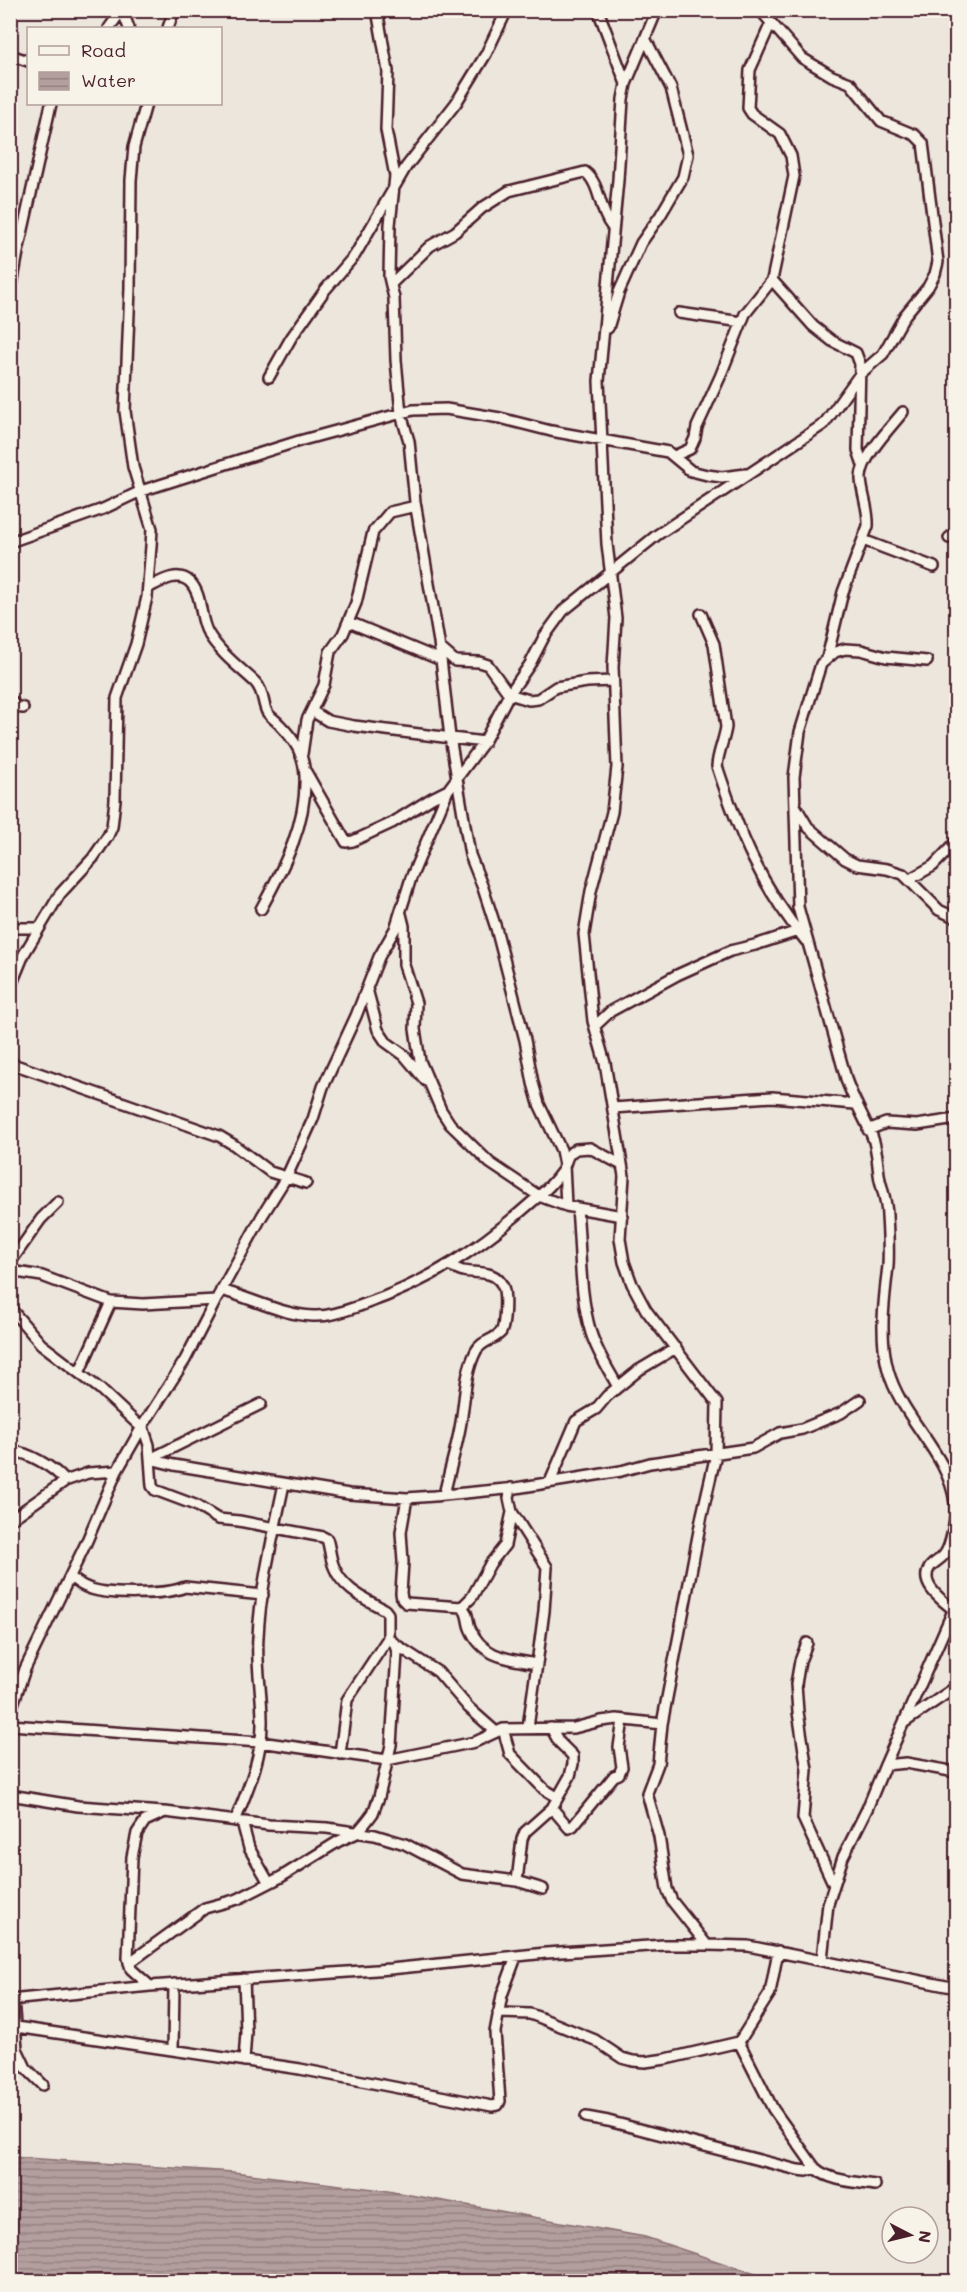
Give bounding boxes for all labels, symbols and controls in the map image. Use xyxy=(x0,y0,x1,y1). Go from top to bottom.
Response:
legend xyxy=(27,27,222,105)
text: Road xyxy=(81,38,126,62)
text: Water xyxy=(81,68,136,92)
north arrow xyxy=(880,2205,940,2265)
text: N xyxy=(914,2230,937,2244)

